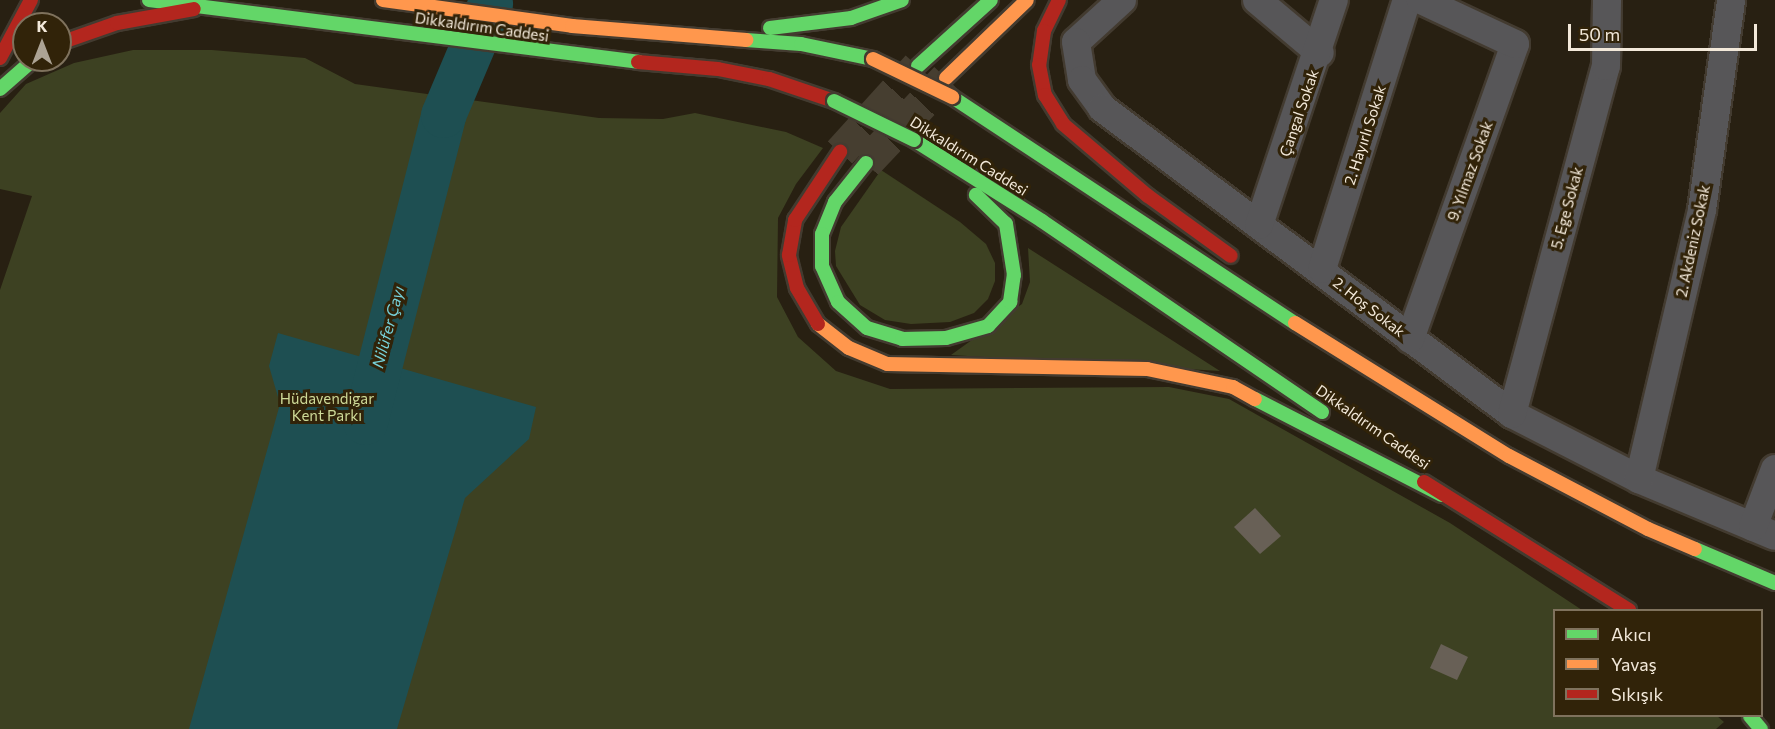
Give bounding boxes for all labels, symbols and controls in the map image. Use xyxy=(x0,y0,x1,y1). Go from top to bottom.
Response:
street label: Dikkaldırım Caddesi xyxy=(414,9,550,45)
north arrow xyxy=(12,12,72,72)
scale bar xyxy=(1571,12,1760,50)
text: K xyxy=(36,16,48,35)
text: 50 m xyxy=(1579,23,1620,45)
street label: Çangal Sokak xyxy=(1276,67,1322,159)
street label: 2. Hayırlı Sokak xyxy=(1340,83,1390,187)
street label: Dikkaldırım Caddesi xyxy=(907,113,1031,199)
street label: 9. Yılmaz Sokak xyxy=(1444,119,1496,223)
street label: 5. Ege Sokak xyxy=(1547,165,1587,251)
street label: 2. Akdeniz Sokak xyxy=(1672,183,1714,299)
street label: 2. Hoş Sokak xyxy=(1329,273,1409,341)
water label: Nilüfer Çayı xyxy=(368,284,408,370)
street label: Dikkaldırım Caddesi xyxy=(1312,381,1434,473)
park label: Hüdavendigar Kent Parkı xyxy=(280,389,374,424)
legend xyxy=(1553,609,1763,717)
text: Akıcı xyxy=(1611,623,1651,645)
text: Yavaş xyxy=(1611,653,1657,675)
text: Sıkışık xyxy=(1611,683,1663,705)

